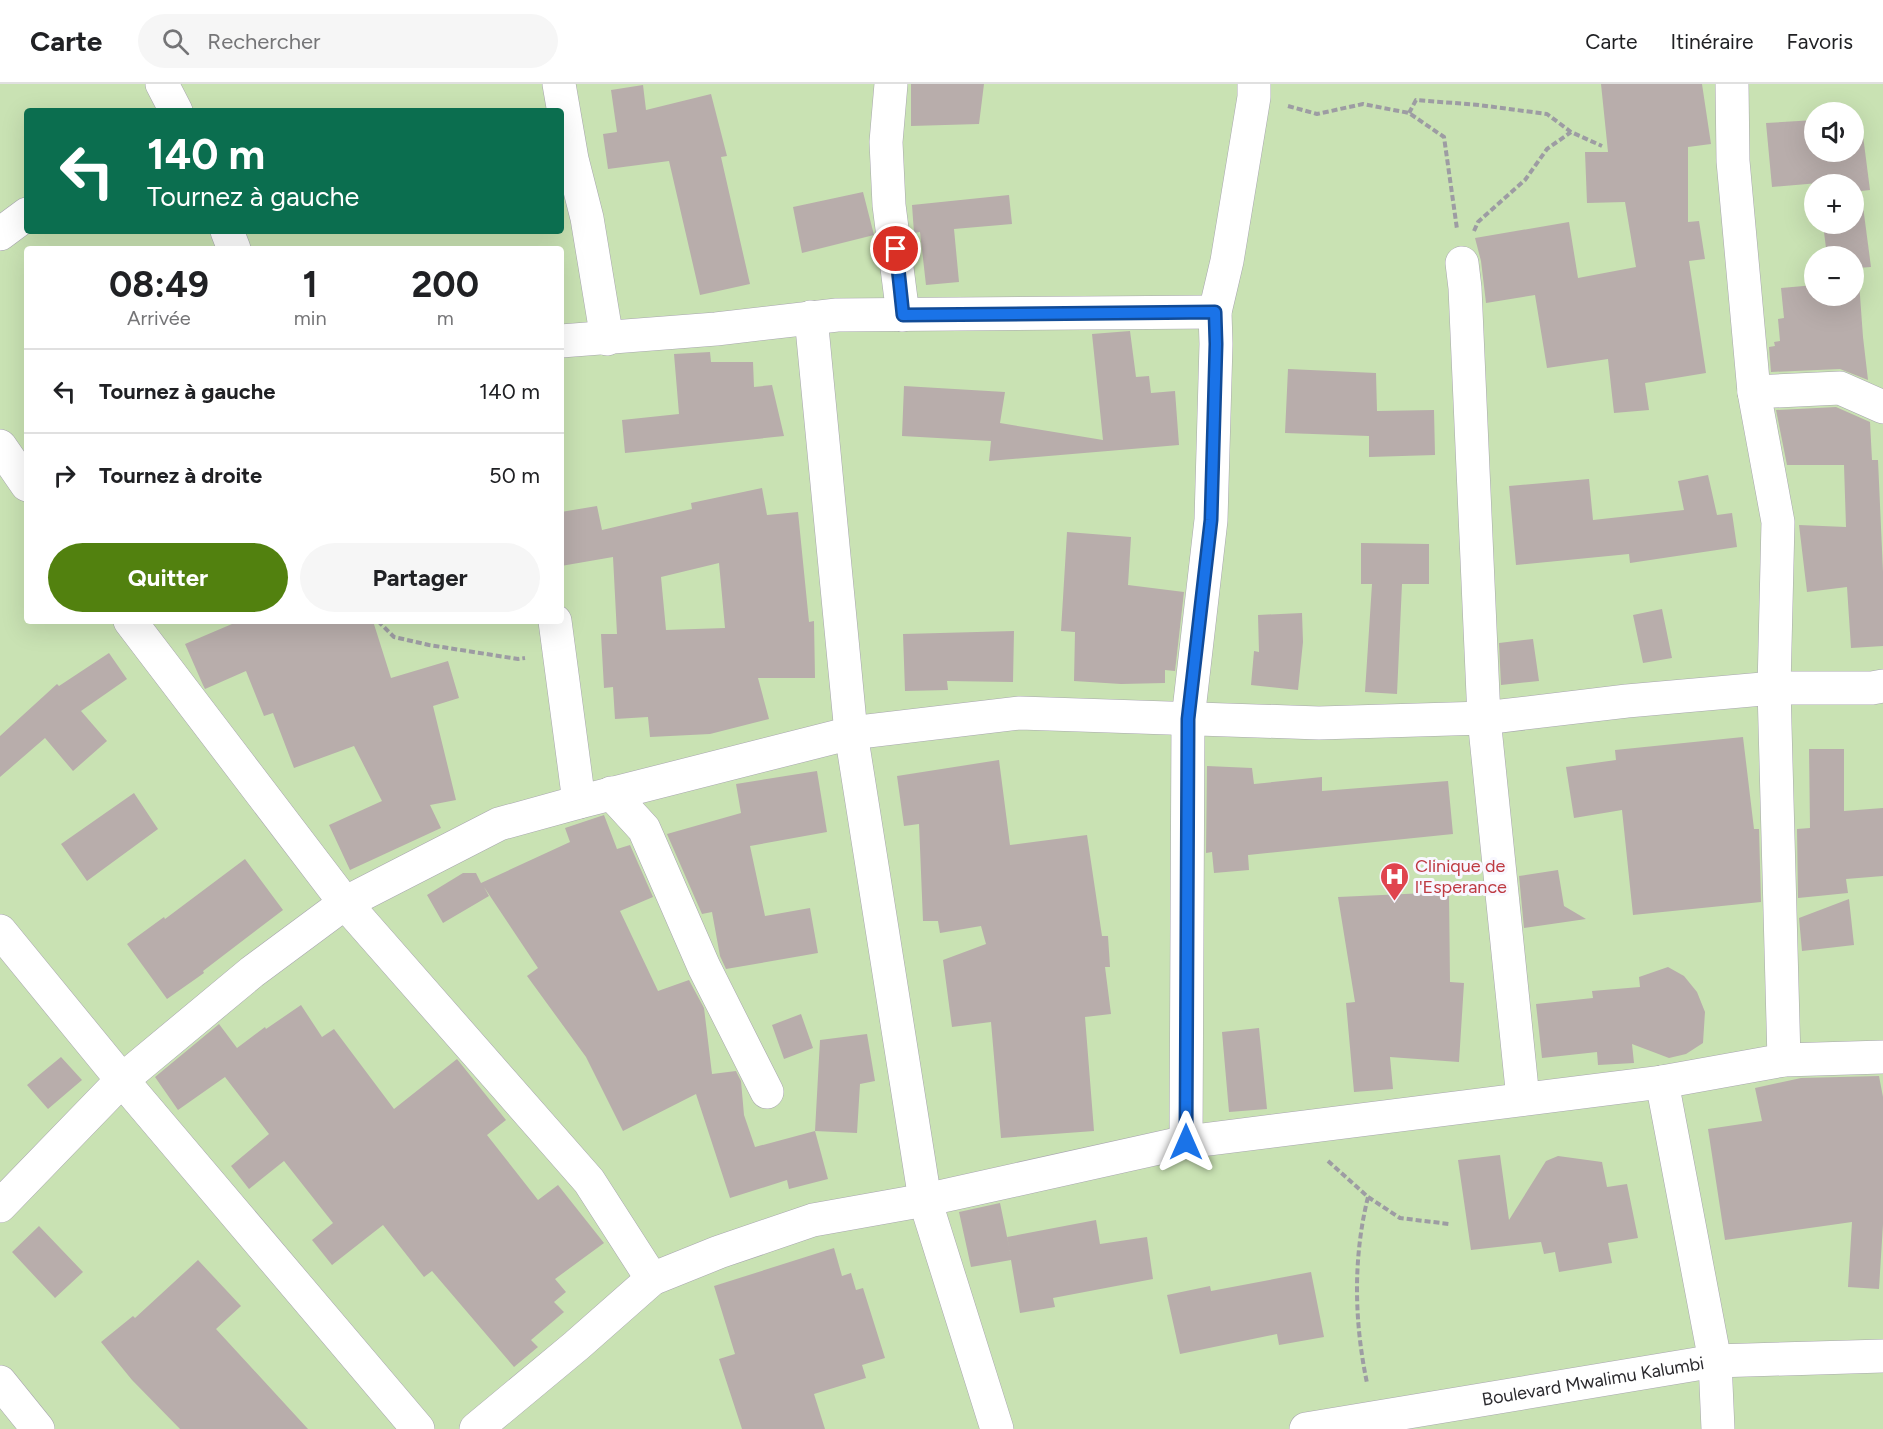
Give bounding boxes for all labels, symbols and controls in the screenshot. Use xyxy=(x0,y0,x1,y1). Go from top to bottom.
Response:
search box xyxy=(138,14,558,68)
text: Carte xyxy=(30,24,102,58)
icon: search xyxy=(159,25,192,58)
text: Rechercher xyxy=(207,28,320,55)
text: Carte xyxy=(1585,29,1638,54)
text: Itinéraire xyxy=(1671,29,1754,54)
text: Favoris xyxy=(1787,29,1853,54)
map controls xyxy=(1804,102,1864,306)
button: sound xyxy=(1804,102,1864,162)
text: 140 m xyxy=(147,129,265,180)
icon: left xyxy=(48,132,126,210)
button: + xyxy=(1804,174,1864,234)
text: Tournez à gauche xyxy=(147,180,359,213)
pin xyxy=(870,223,921,274)
icon: arrive xyxy=(879,232,912,265)
button: − xyxy=(1804,246,1864,306)
text: 08:49 xyxy=(109,263,209,306)
text: 1 xyxy=(303,263,318,306)
text: 200 xyxy=(412,263,479,306)
text: Arrivée xyxy=(127,306,191,330)
text: min xyxy=(294,306,327,330)
text: m xyxy=(437,306,454,330)
icon: left xyxy=(48,375,81,408)
text: Tournez à gauche xyxy=(99,378,275,405)
text: 140 m xyxy=(479,378,540,405)
icon: right xyxy=(48,459,81,492)
text: Tournez à droite xyxy=(99,462,262,489)
text: 50 m xyxy=(489,462,540,489)
button: Quitter xyxy=(48,543,288,612)
button: Partager xyxy=(300,543,540,612)
place label: Clinique de l'Esperance xyxy=(1415,855,1507,898)
hospital icon: Clinique de l'Esperance xyxy=(1378,860,1410,902)
position arrow xyxy=(1154,1110,1218,1174)
street label: Boulevard Mwalimu Kalumbi xyxy=(1480,1352,1706,1411)

